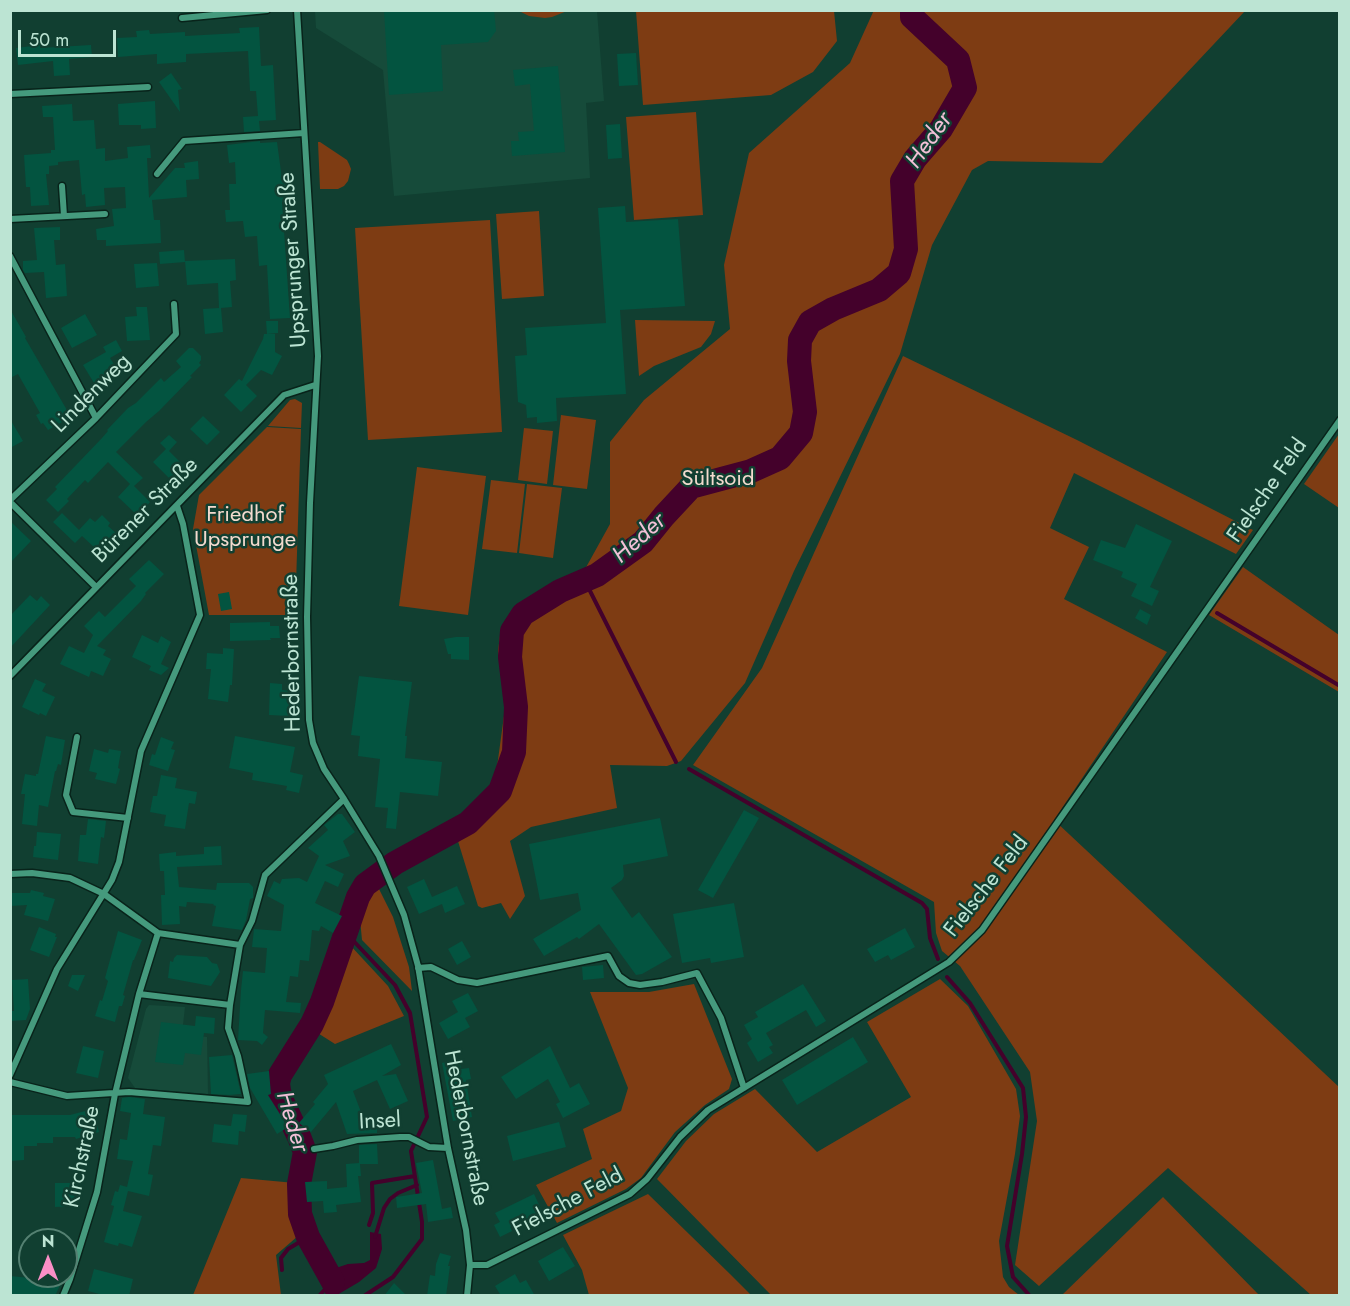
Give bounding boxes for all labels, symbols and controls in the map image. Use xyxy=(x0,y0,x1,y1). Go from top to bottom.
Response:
scale bar xyxy=(21,18,118,56)
text: 50 m xyxy=(29,27,69,53)
water label: Heder xyxy=(900,107,960,175)
street label: Upsprunger Straße xyxy=(275,171,313,349)
street label: Lindenweg xyxy=(47,349,137,439)
street label: Fielsche Feld xyxy=(1222,434,1314,548)
street label: Bürener Straße xyxy=(88,453,204,569)
park label: Sültsoid xyxy=(681,467,755,493)
park label: Friedhof Upsprunge xyxy=(194,503,296,554)
water label: Heder xyxy=(607,508,673,570)
street label: Hederbornstraße xyxy=(278,574,308,732)
street label: Fielsche Feld xyxy=(939,831,1035,943)
street label: Hederbornstraße xyxy=(437,1048,493,1208)
water label: Heder xyxy=(268,1088,314,1156)
street label: Kirchstraße xyxy=(59,1104,107,1210)
street label: Insel xyxy=(358,1108,402,1136)
street label: Fielsche Feld xyxy=(508,1163,628,1243)
north arrow xyxy=(18,1228,78,1288)
text: N xyxy=(42,1230,54,1253)

